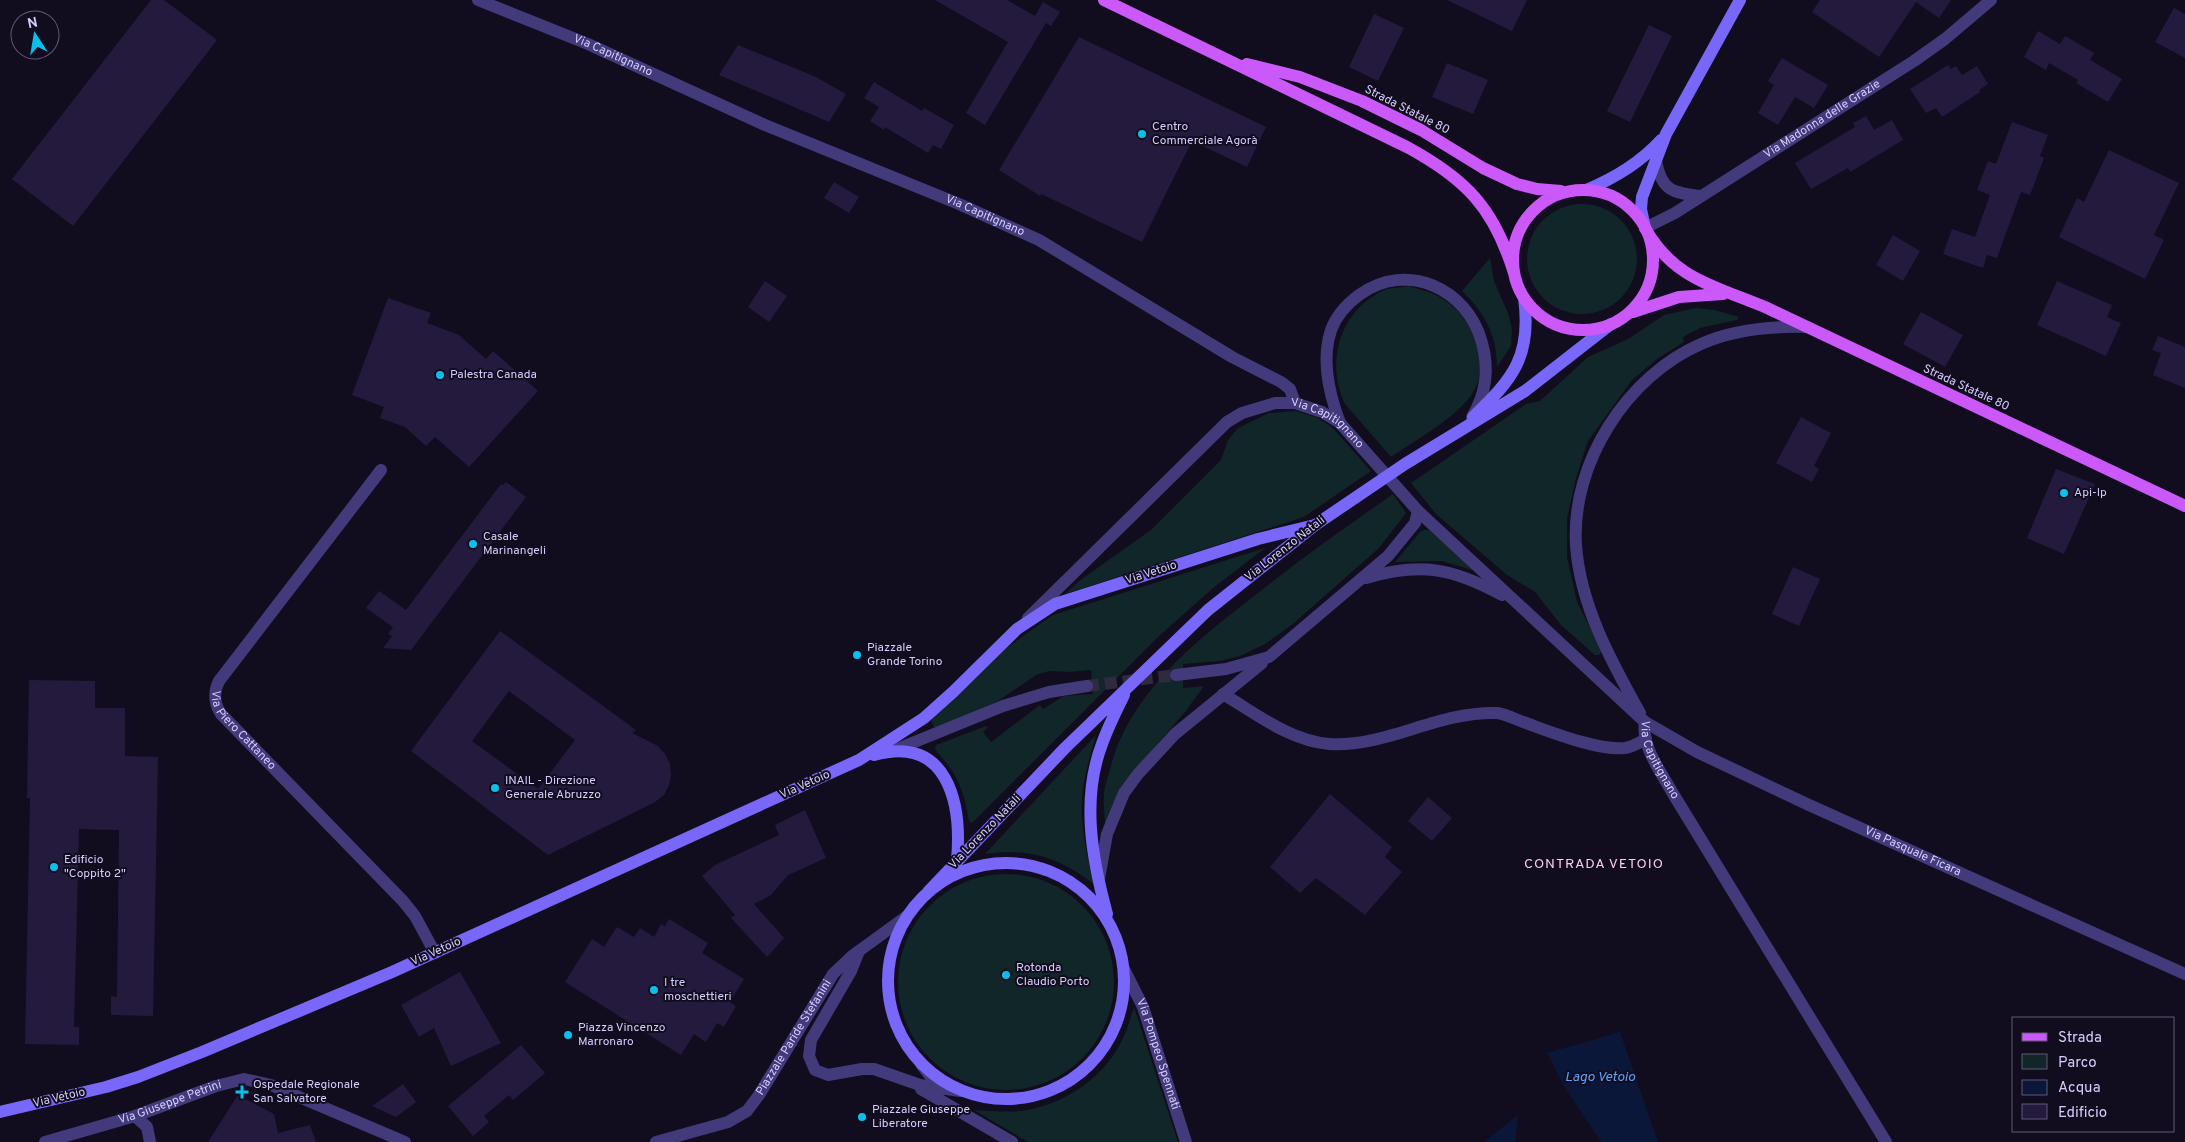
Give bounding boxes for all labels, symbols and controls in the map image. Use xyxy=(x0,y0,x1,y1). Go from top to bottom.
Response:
north arrow xyxy=(10,10,60,60)
text: N xyxy=(26,14,39,33)
street label: Via Capitignano xyxy=(571,31,655,81)
street label: Via Madonna delle Grazie xyxy=(1761,76,1884,162)
street label: Strada Statale 80 xyxy=(1362,82,1452,138)
place label: Centro Commerciale Agorà xyxy=(1152,119,1257,149)
marker: Centro Commerciale Agorà xyxy=(1136,128,1148,140)
street label: Via Capitignano xyxy=(943,191,1027,241)
street label: Strada Statale 80 xyxy=(1920,361,2012,415)
place label: Palestra Canada xyxy=(450,367,537,383)
marker: Palestra Canada xyxy=(434,369,446,381)
street label: Via Capitignano xyxy=(1291,395,1367,452)
place label: Api-Ip xyxy=(2074,485,2107,501)
marker: Api-Ip xyxy=(2058,487,2070,499)
street label: Via Lorenzo Natali xyxy=(1242,513,1328,585)
place label: Casale Marinangeli xyxy=(483,529,546,559)
marker: Casale Marinangeli xyxy=(467,538,479,550)
street label: Via Vetoio xyxy=(1123,557,1179,589)
place label: Piazzale Grande Torino xyxy=(867,640,943,670)
marker: Piazzale Grande Torino xyxy=(851,649,863,661)
street label: Via Piero Cattaneo xyxy=(207,690,280,774)
street label: Via Capitignano xyxy=(1636,720,1683,803)
street label: Via Vetoio xyxy=(777,767,833,803)
place label: INAIL - Direzione Generale Abruzzo xyxy=(505,773,601,803)
marker: INAIL - Direzione Generale Abruzzo xyxy=(489,782,501,794)
street label: Via Lorenzo Natali xyxy=(945,791,1025,873)
street label: Via Pasquale Ficara xyxy=(1862,823,1964,880)
place label: Edificio "Coppito 2" xyxy=(64,852,126,882)
district label: CONTRADA VETOIO xyxy=(1524,856,1664,873)
marker: Edificio "Coppito 2" xyxy=(48,861,60,873)
street label: Via Vetoio xyxy=(408,934,464,970)
place label: Rotonda Claudio Porto xyxy=(1016,960,1090,990)
marker: Rotonda Claudio Porto xyxy=(1000,969,1012,981)
place label: I tre moschettieri xyxy=(664,975,732,1005)
street label: Piazzale Paride Stefanini xyxy=(753,977,836,1099)
marker: I tre moschettieri xyxy=(648,984,660,996)
street label: Via Pompeo Spennati xyxy=(1132,996,1183,1112)
legend xyxy=(2012,1017,2175,1132)
place label: Piazza Vincenzo Marronaro xyxy=(578,1020,666,1050)
marker: Piazza Vincenzo Marronaro xyxy=(562,1029,574,1041)
text: Strada xyxy=(2058,1029,2102,1048)
text: Parco xyxy=(2058,1054,2097,1073)
water label: Lago Vetoio xyxy=(1565,1069,1636,1086)
street label: Via Giuseppe Petrini xyxy=(116,1077,223,1128)
place label: Ospedale Regionale San Salvatore xyxy=(253,1077,360,1107)
text: Acqua xyxy=(2058,1079,2101,1098)
street label: Via Vetoio xyxy=(31,1084,87,1112)
marker: Ospedale Regionale San Salvatore xyxy=(235,1085,249,1099)
place label: Piazzale Giuseppe Liberatore xyxy=(872,1102,970,1132)
text: Edificio xyxy=(2058,1104,2107,1123)
marker: Piazzale Giuseppe Liberatore xyxy=(856,1111,868,1123)

